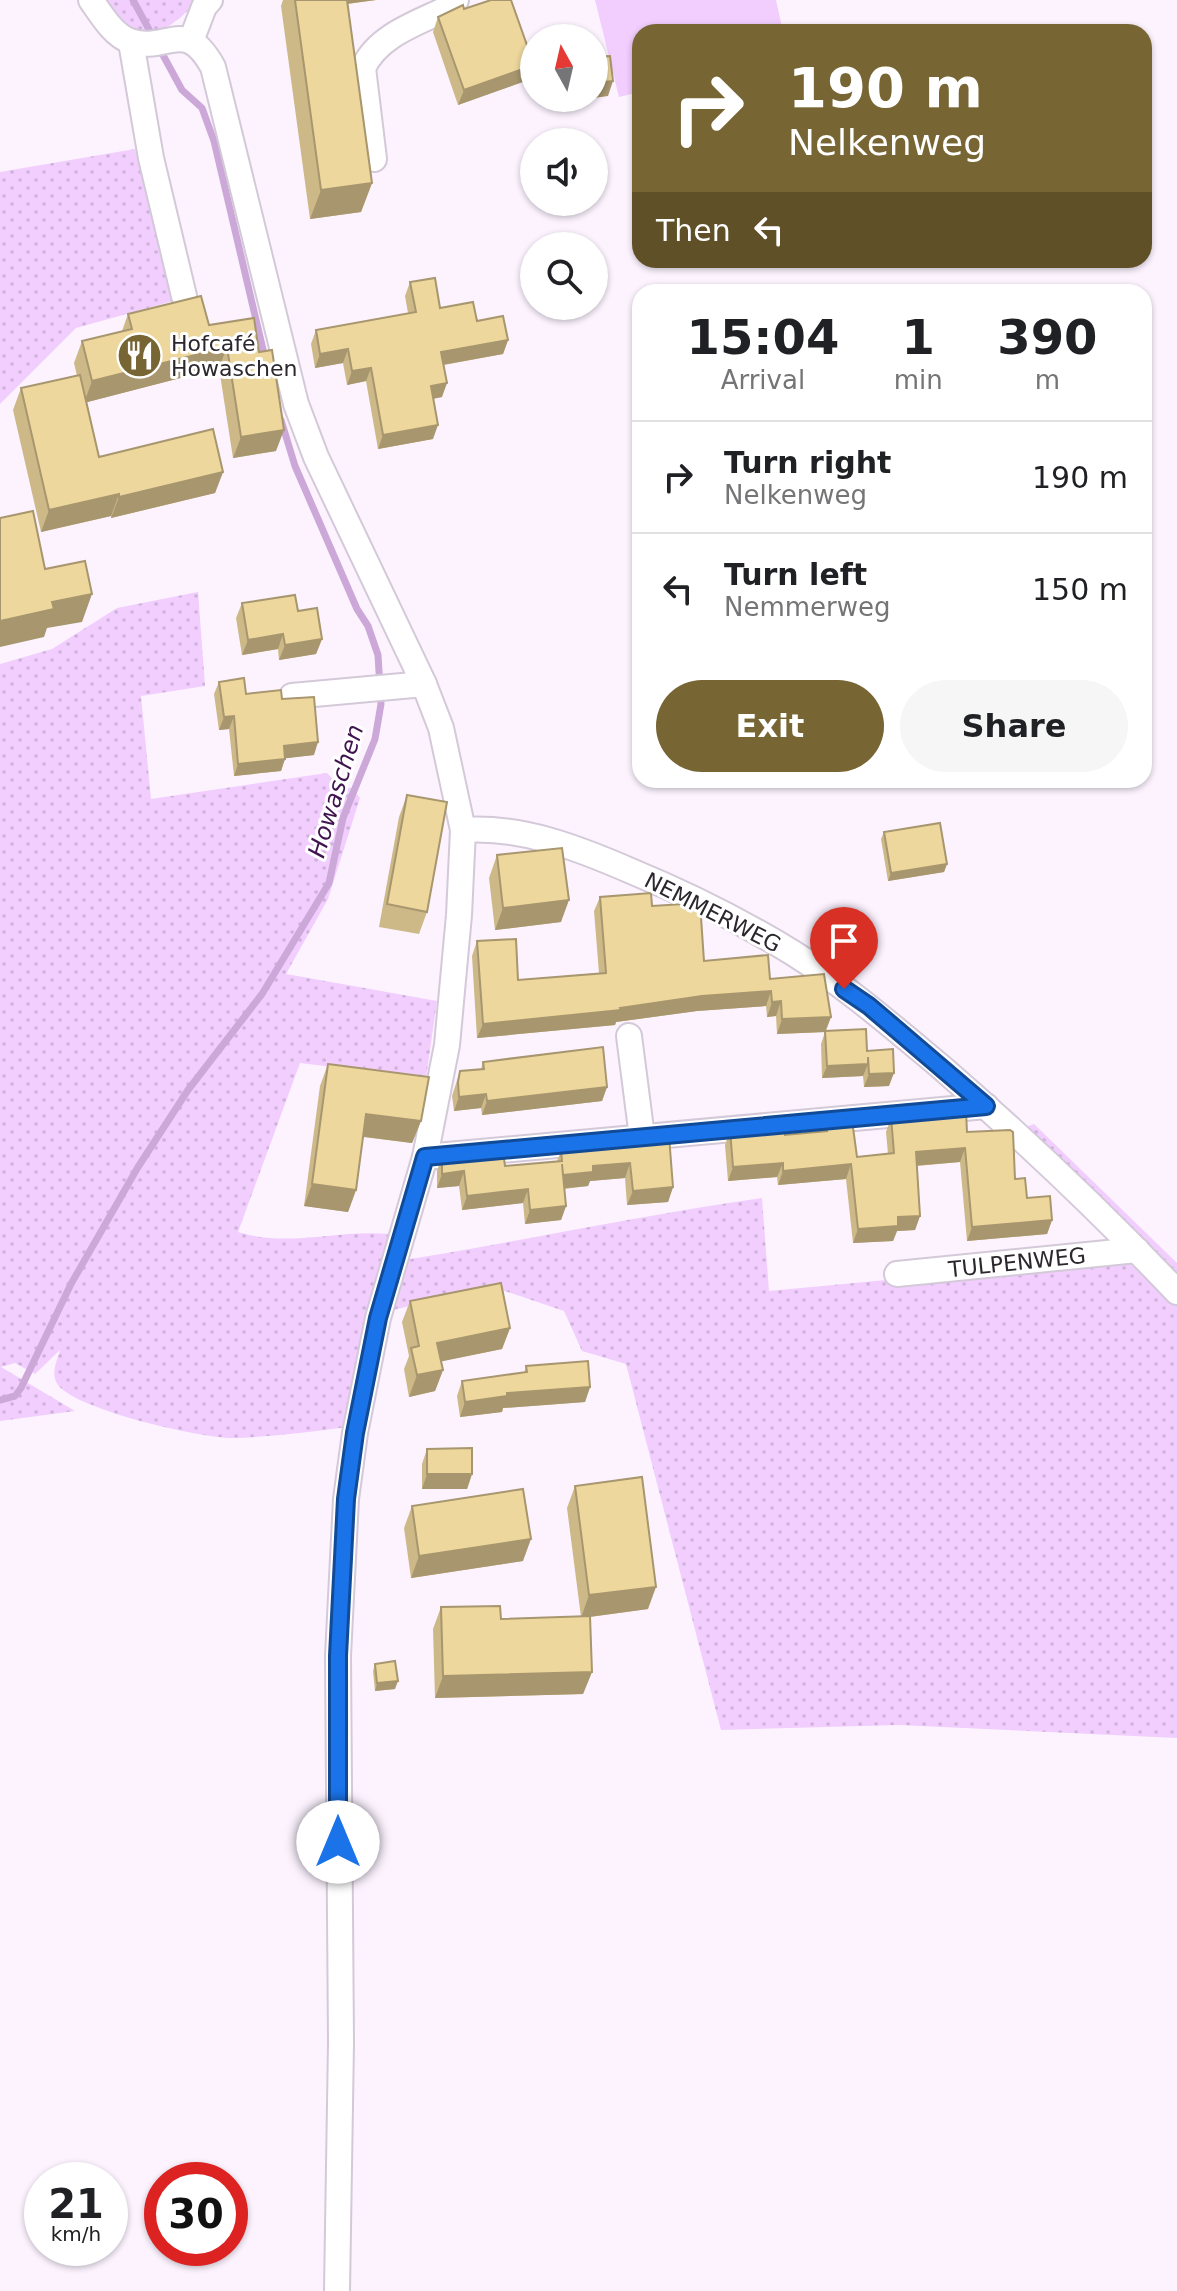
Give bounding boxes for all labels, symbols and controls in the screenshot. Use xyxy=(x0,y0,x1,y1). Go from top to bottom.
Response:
north arrow xyxy=(520,24,608,112)
map controls xyxy=(520,24,608,320)
text: 190 m xyxy=(788,55,983,120)
icon: right xyxy=(656,56,760,160)
text: Nelkenweg xyxy=(788,122,986,163)
button: sound xyxy=(520,128,608,216)
icon: left xyxy=(747,208,791,252)
text: Then xyxy=(656,213,731,248)
button: search xyxy=(520,232,608,320)
text: 15:04 xyxy=(686,309,839,365)
text: 1 xyxy=(902,309,935,365)
text: 390 xyxy=(997,309,1097,365)
place label: Hofcafé Howaschen xyxy=(171,331,297,381)
restaurant icon: Hofcafé Howaschen xyxy=(116,332,164,380)
text: Arrival xyxy=(721,365,805,395)
text: min xyxy=(894,365,943,395)
text: m xyxy=(1035,365,1060,395)
text: Turn right xyxy=(724,445,891,480)
icon: right xyxy=(656,455,700,499)
text: 190 m xyxy=(1032,460,1128,495)
text: Nelkenweg xyxy=(724,480,867,510)
text: Turn left xyxy=(724,557,867,592)
icon: left xyxy=(656,567,700,611)
text: 150 m xyxy=(1032,572,1128,607)
text: Nemmerweg xyxy=(724,592,891,622)
button: Exit xyxy=(656,680,884,772)
button: Share xyxy=(900,680,1128,772)
water label: Howaschen xyxy=(302,721,370,861)
street label: NEMMERWEG xyxy=(641,867,785,957)
pin xyxy=(810,907,878,989)
icon: arrive xyxy=(822,919,866,963)
street label: TULPENWEG xyxy=(946,1243,1087,1282)
position arrow xyxy=(296,1800,380,1884)
speed limit sign: 30 xyxy=(144,2162,248,2266)
text: 21 xyxy=(48,2181,104,2227)
text: km/h xyxy=(51,2222,101,2246)

